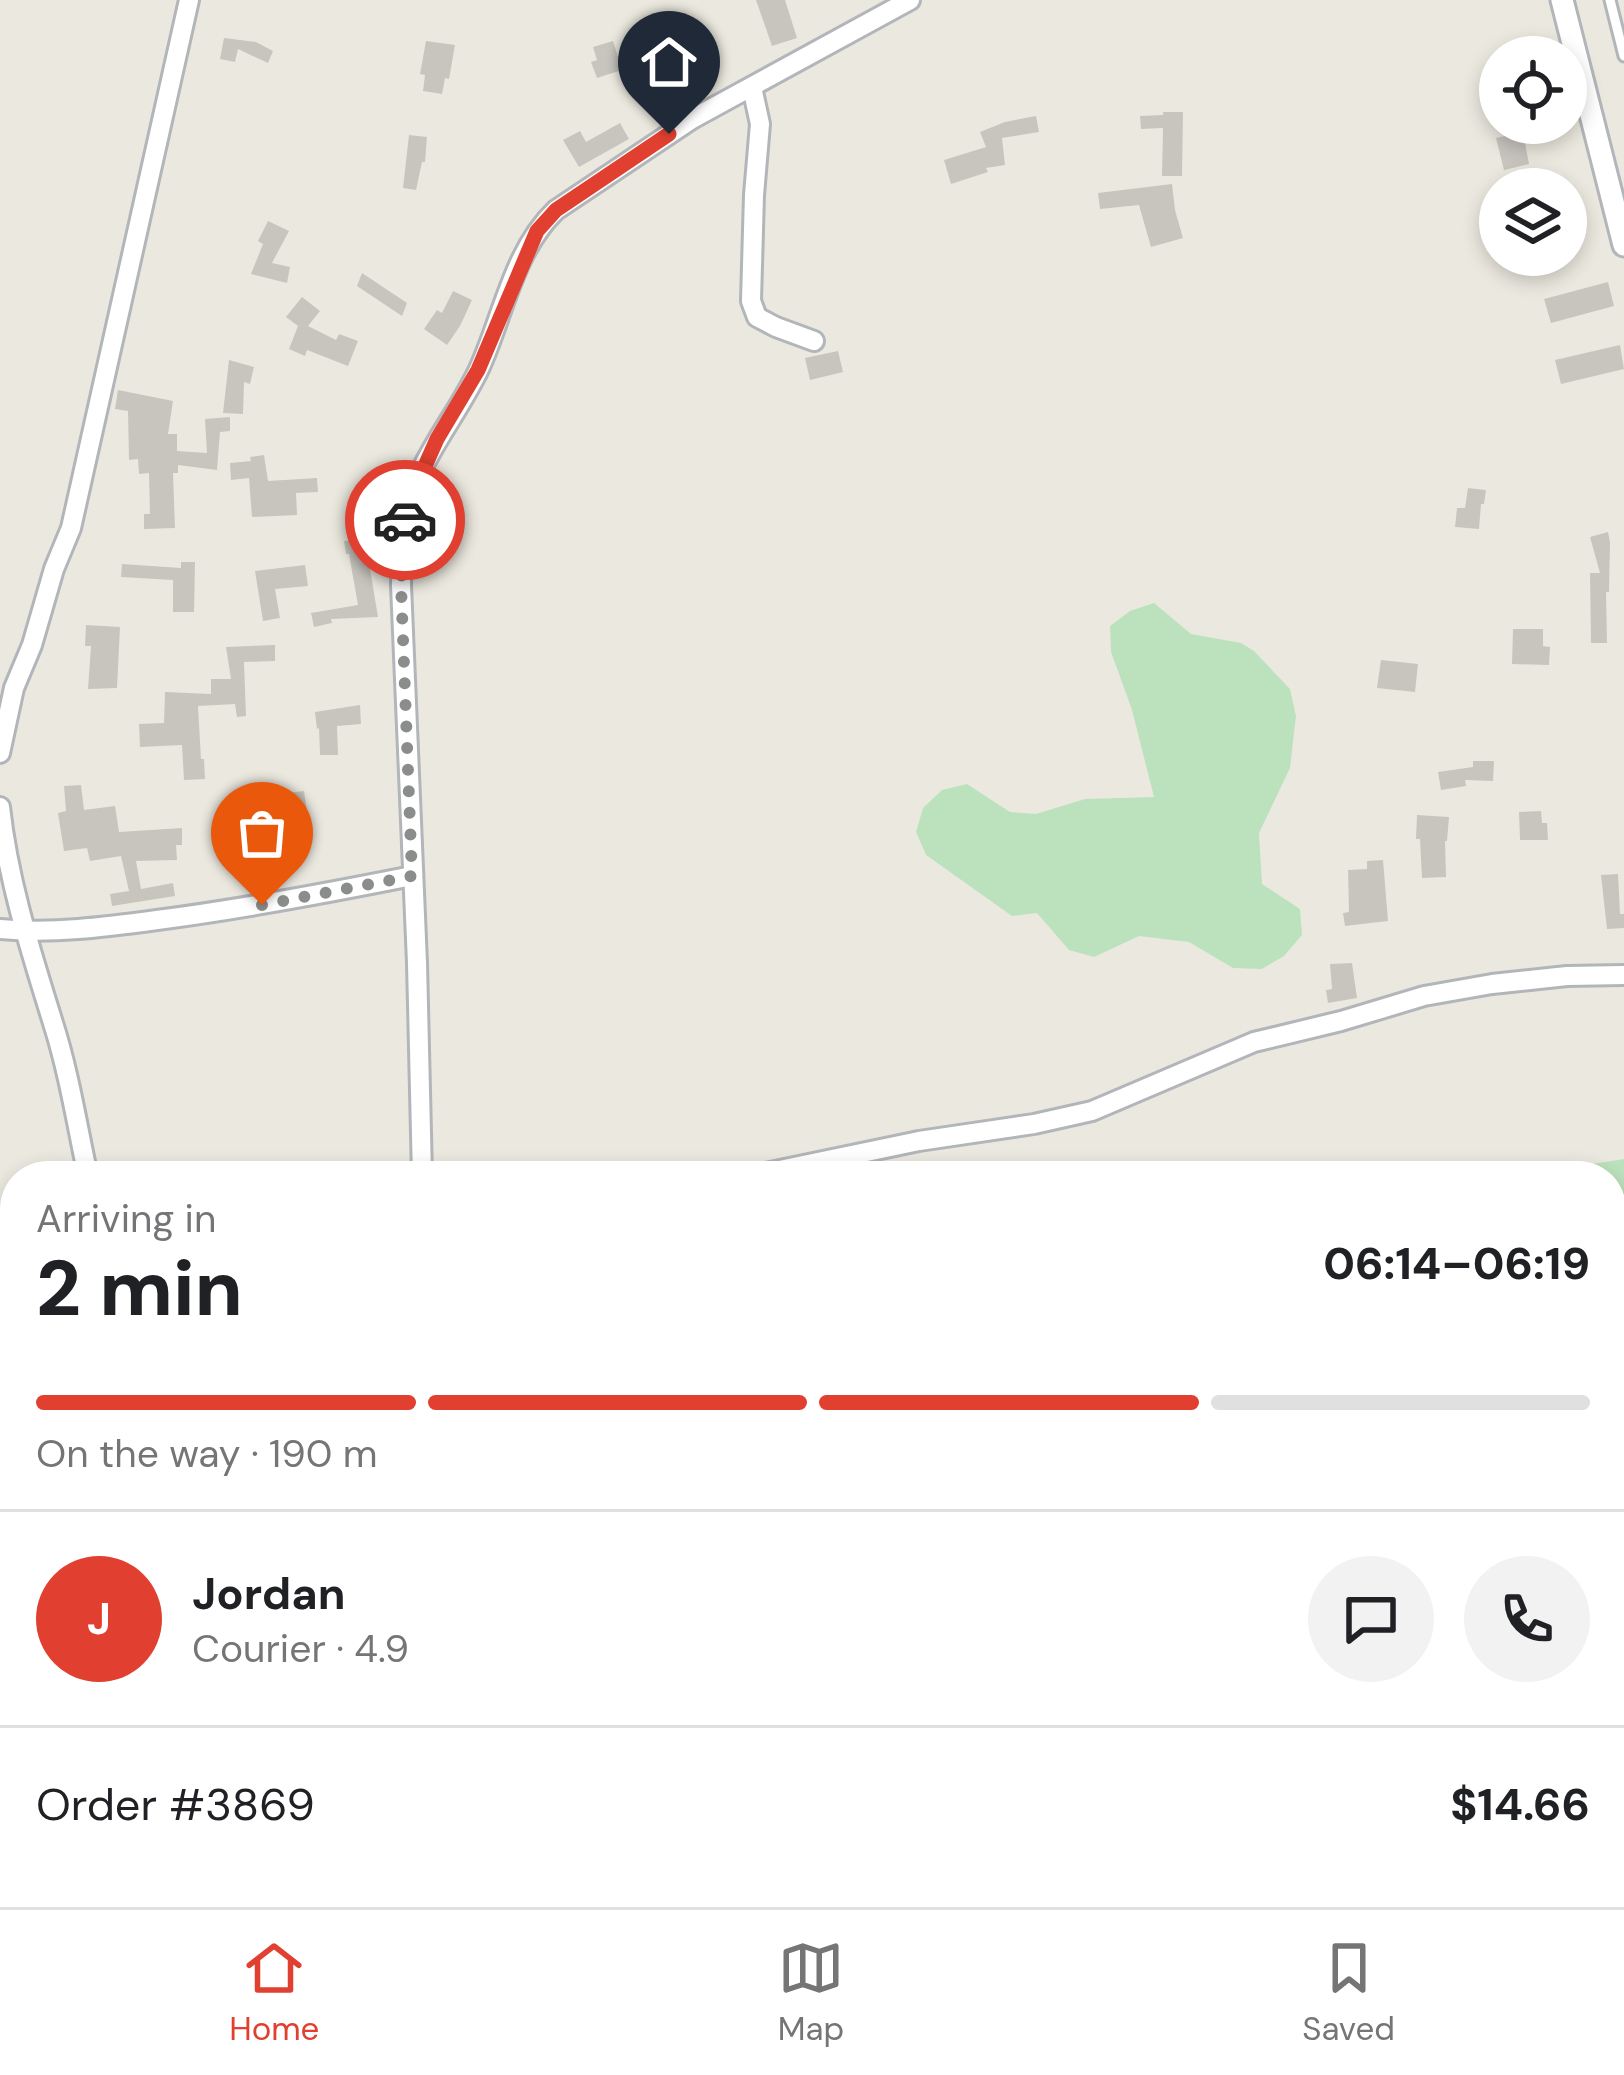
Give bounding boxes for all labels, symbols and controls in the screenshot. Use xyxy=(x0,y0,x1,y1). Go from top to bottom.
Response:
pin xyxy=(618,11,720,134)
icon: home xyxy=(636,29,702,95)
map controls xyxy=(1479,36,1587,276)
button: locate xyxy=(1479,36,1587,144)
button: layers xyxy=(1479,168,1587,276)
courier xyxy=(345,460,465,580)
icon: car xyxy=(372,487,438,553)
pin xyxy=(211,782,313,905)
icon: bag xyxy=(229,800,295,866)
text: Arriving in xyxy=(36,1193,216,1244)
text: 06:14–06:19 xyxy=(1323,1234,1590,1293)
text: 2 min xyxy=(36,1238,243,1339)
text: On the way · 190 m xyxy=(36,1428,377,1479)
button: chat xyxy=(1308,1556,1434,1682)
button: phone xyxy=(1464,1556,1590,1682)
text: Jordan xyxy=(192,1564,345,1623)
text: J xyxy=(87,1589,111,1648)
text: Courier · 4.9 xyxy=(192,1623,409,1674)
text: Order #3869 xyxy=(36,1775,315,1834)
text: $14.66 xyxy=(1450,1775,1590,1834)
tab: Home xyxy=(229,1935,319,2050)
tab: Map xyxy=(778,1935,844,2050)
tab: Saved xyxy=(1302,1935,1395,2050)

